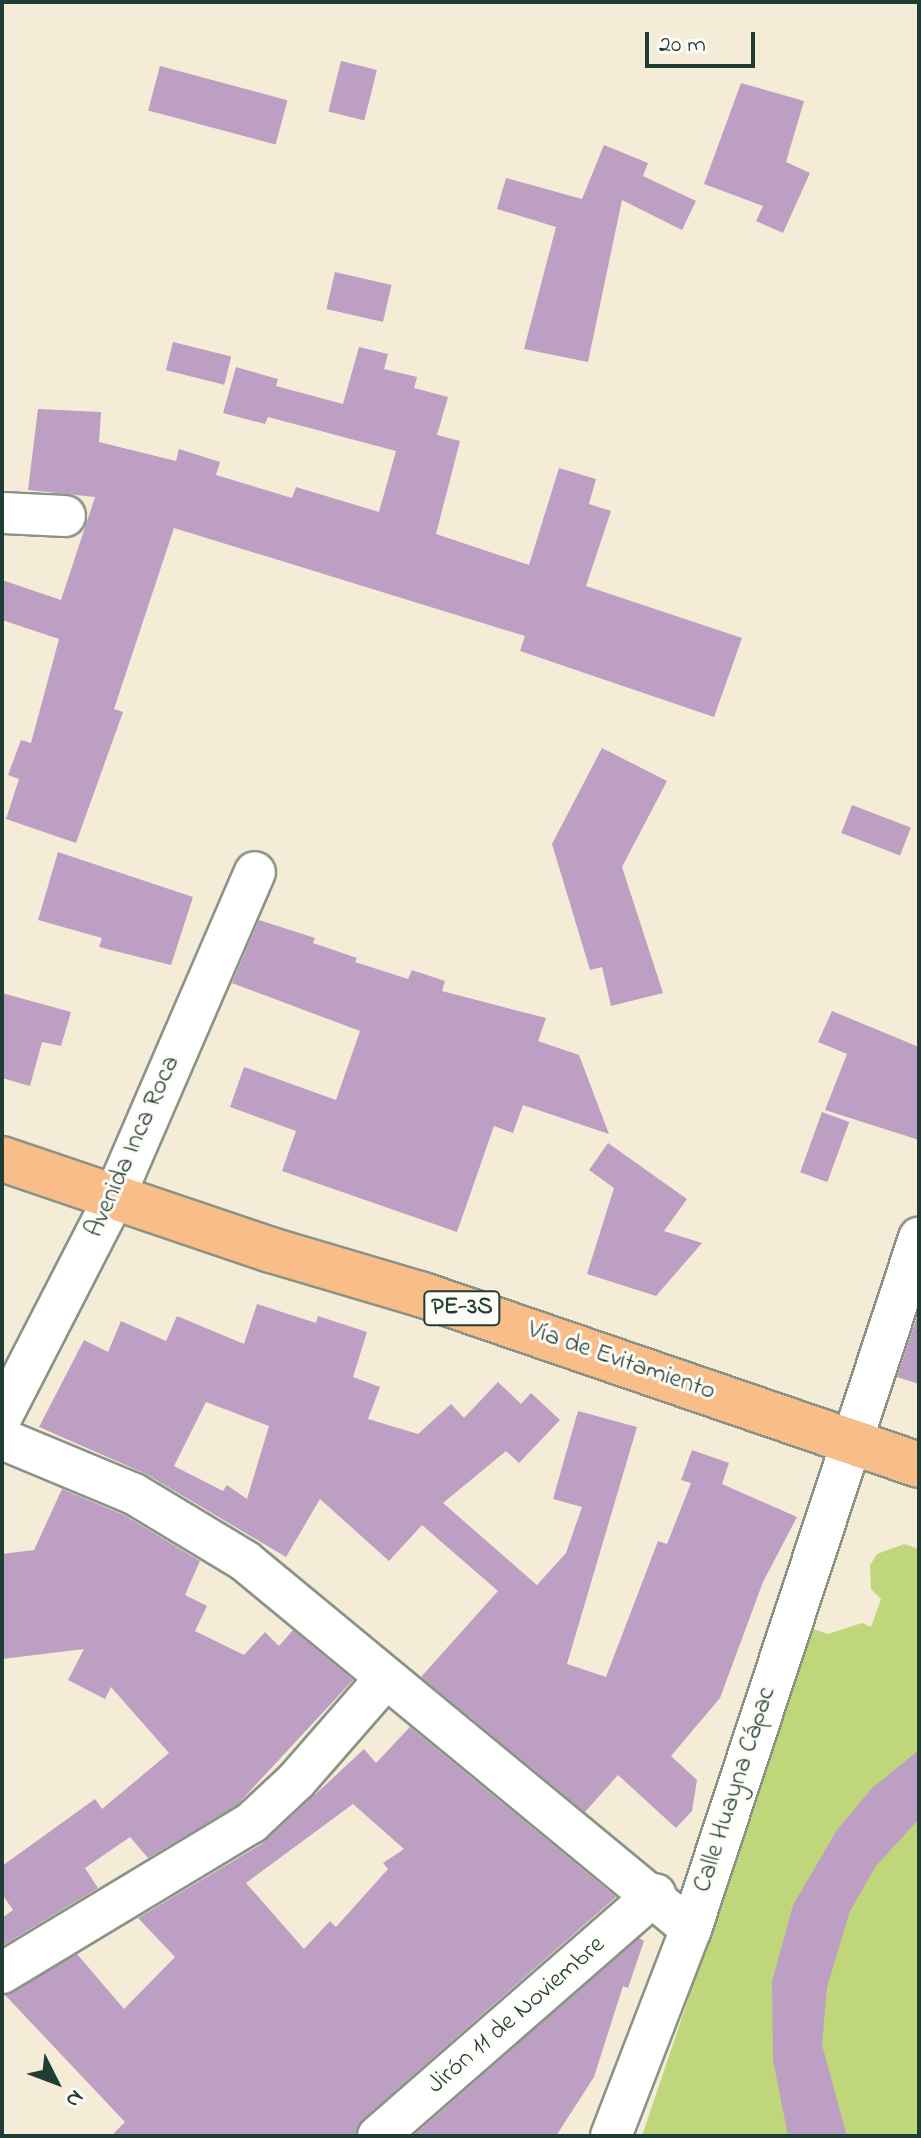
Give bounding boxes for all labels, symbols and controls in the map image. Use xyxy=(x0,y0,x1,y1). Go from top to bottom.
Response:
scale bar xyxy=(649,16,759,66)
text: 20 m xyxy=(659,28,706,63)
street label: Avenida Inca Roca xyxy=(80,1051,188,1243)
road number: PE-3S xyxy=(422,1288,502,1328)
street label: Vía de Evitamiento xyxy=(523,1315,719,1409)
street label: Calle Huayna Cápac xyxy=(688,1683,784,1897)
street label: Jirón 11 de Noviembre xyxy=(422,1930,612,2102)
north arrow xyxy=(16,2042,96,2122)
text: N xyxy=(57,2082,91,2114)

